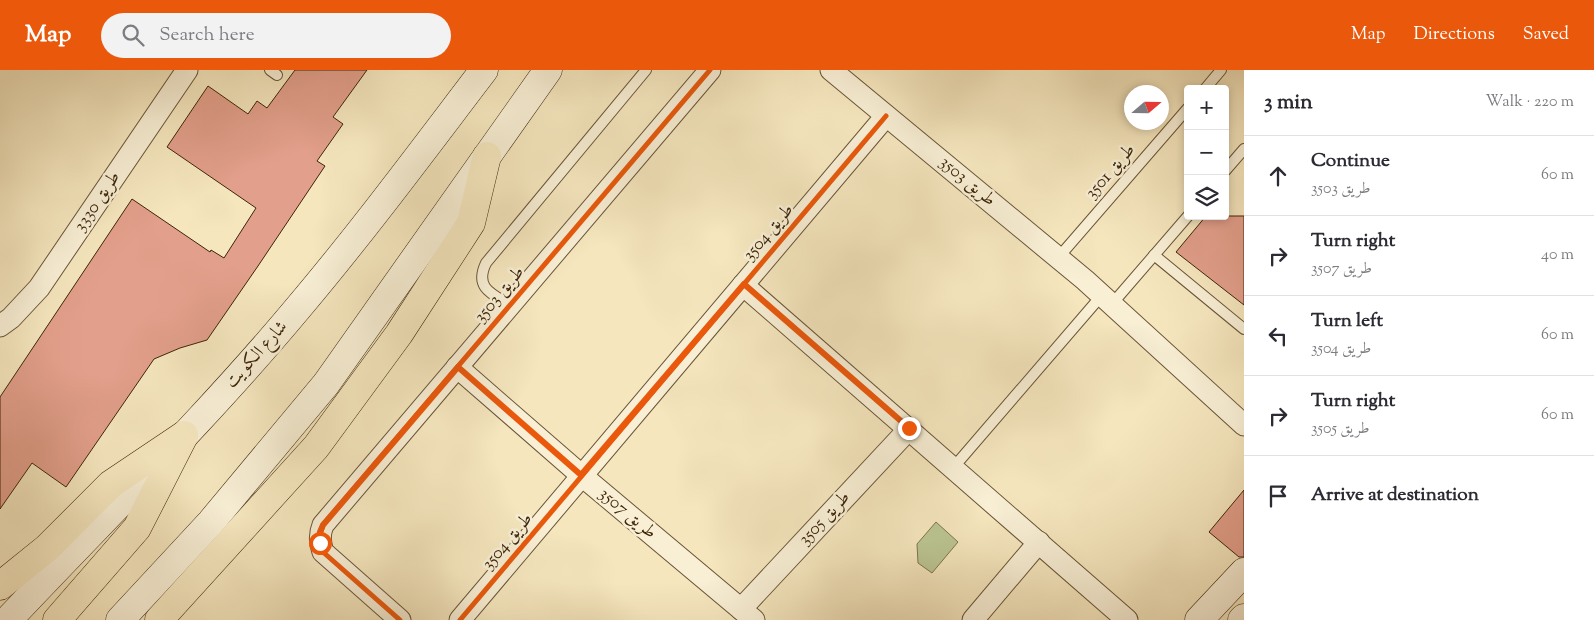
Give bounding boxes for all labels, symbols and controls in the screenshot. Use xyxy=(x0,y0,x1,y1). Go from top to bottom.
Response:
search box xyxy=(101,13,451,58)
text: Map xyxy=(25,18,71,52)
icon: search xyxy=(119,21,147,49)
text: Search here xyxy=(159,22,255,49)
text: Map xyxy=(1351,22,1386,48)
text: Directions xyxy=(1414,22,1495,48)
text: Saved xyxy=(1523,22,1569,48)
north arrow xyxy=(1124,85,1169,130)
map controls xyxy=(1184,85,1229,220)
button: + xyxy=(1184,85,1229,130)
text: 3 min xyxy=(1264,88,1313,118)
text: Walk · 220 m xyxy=(1486,91,1574,114)
button: − xyxy=(1184,130,1229,175)
street label: طريق 3501 xyxy=(1080,139,1142,205)
text: Continue xyxy=(1311,148,1390,175)
street label: طريق 3503 xyxy=(933,151,1001,213)
icon: ahead xyxy=(1264,162,1292,190)
text: 60 m xyxy=(1541,164,1574,187)
street label: طريق 3330 xyxy=(68,167,128,237)
button: layers xyxy=(1184,175,1229,220)
text: طريق 3503 xyxy=(1311,178,1371,201)
street label: طريق 3504 xyxy=(737,199,801,267)
text: Turn right xyxy=(1311,228,1395,255)
icon: right xyxy=(1264,242,1292,270)
text: 40 m xyxy=(1541,244,1574,267)
text: طريق 3507 xyxy=(1311,258,1372,281)
street label: طريق 3503 xyxy=(469,261,531,329)
text: Turn left xyxy=(1311,308,1383,335)
street label: شارع الكويت xyxy=(220,315,294,395)
icon: left xyxy=(1264,322,1292,350)
text: 60 m xyxy=(1541,324,1574,347)
text: طريق 3504 xyxy=(1311,338,1371,361)
text: Turn right xyxy=(1311,388,1395,415)
icon: right xyxy=(1264,402,1292,430)
text: 60 m xyxy=(1541,404,1574,427)
route end xyxy=(898,417,921,440)
text: طريق 3505 xyxy=(1311,418,1370,441)
street label: طريق 3507 xyxy=(592,482,662,546)
icon: arrive xyxy=(1264,482,1292,510)
text: Arrive at destination xyxy=(1311,482,1479,509)
street label: طريق 3505 xyxy=(793,486,857,552)
street label: طريق 3504 xyxy=(476,508,540,576)
route start xyxy=(309,532,332,555)

